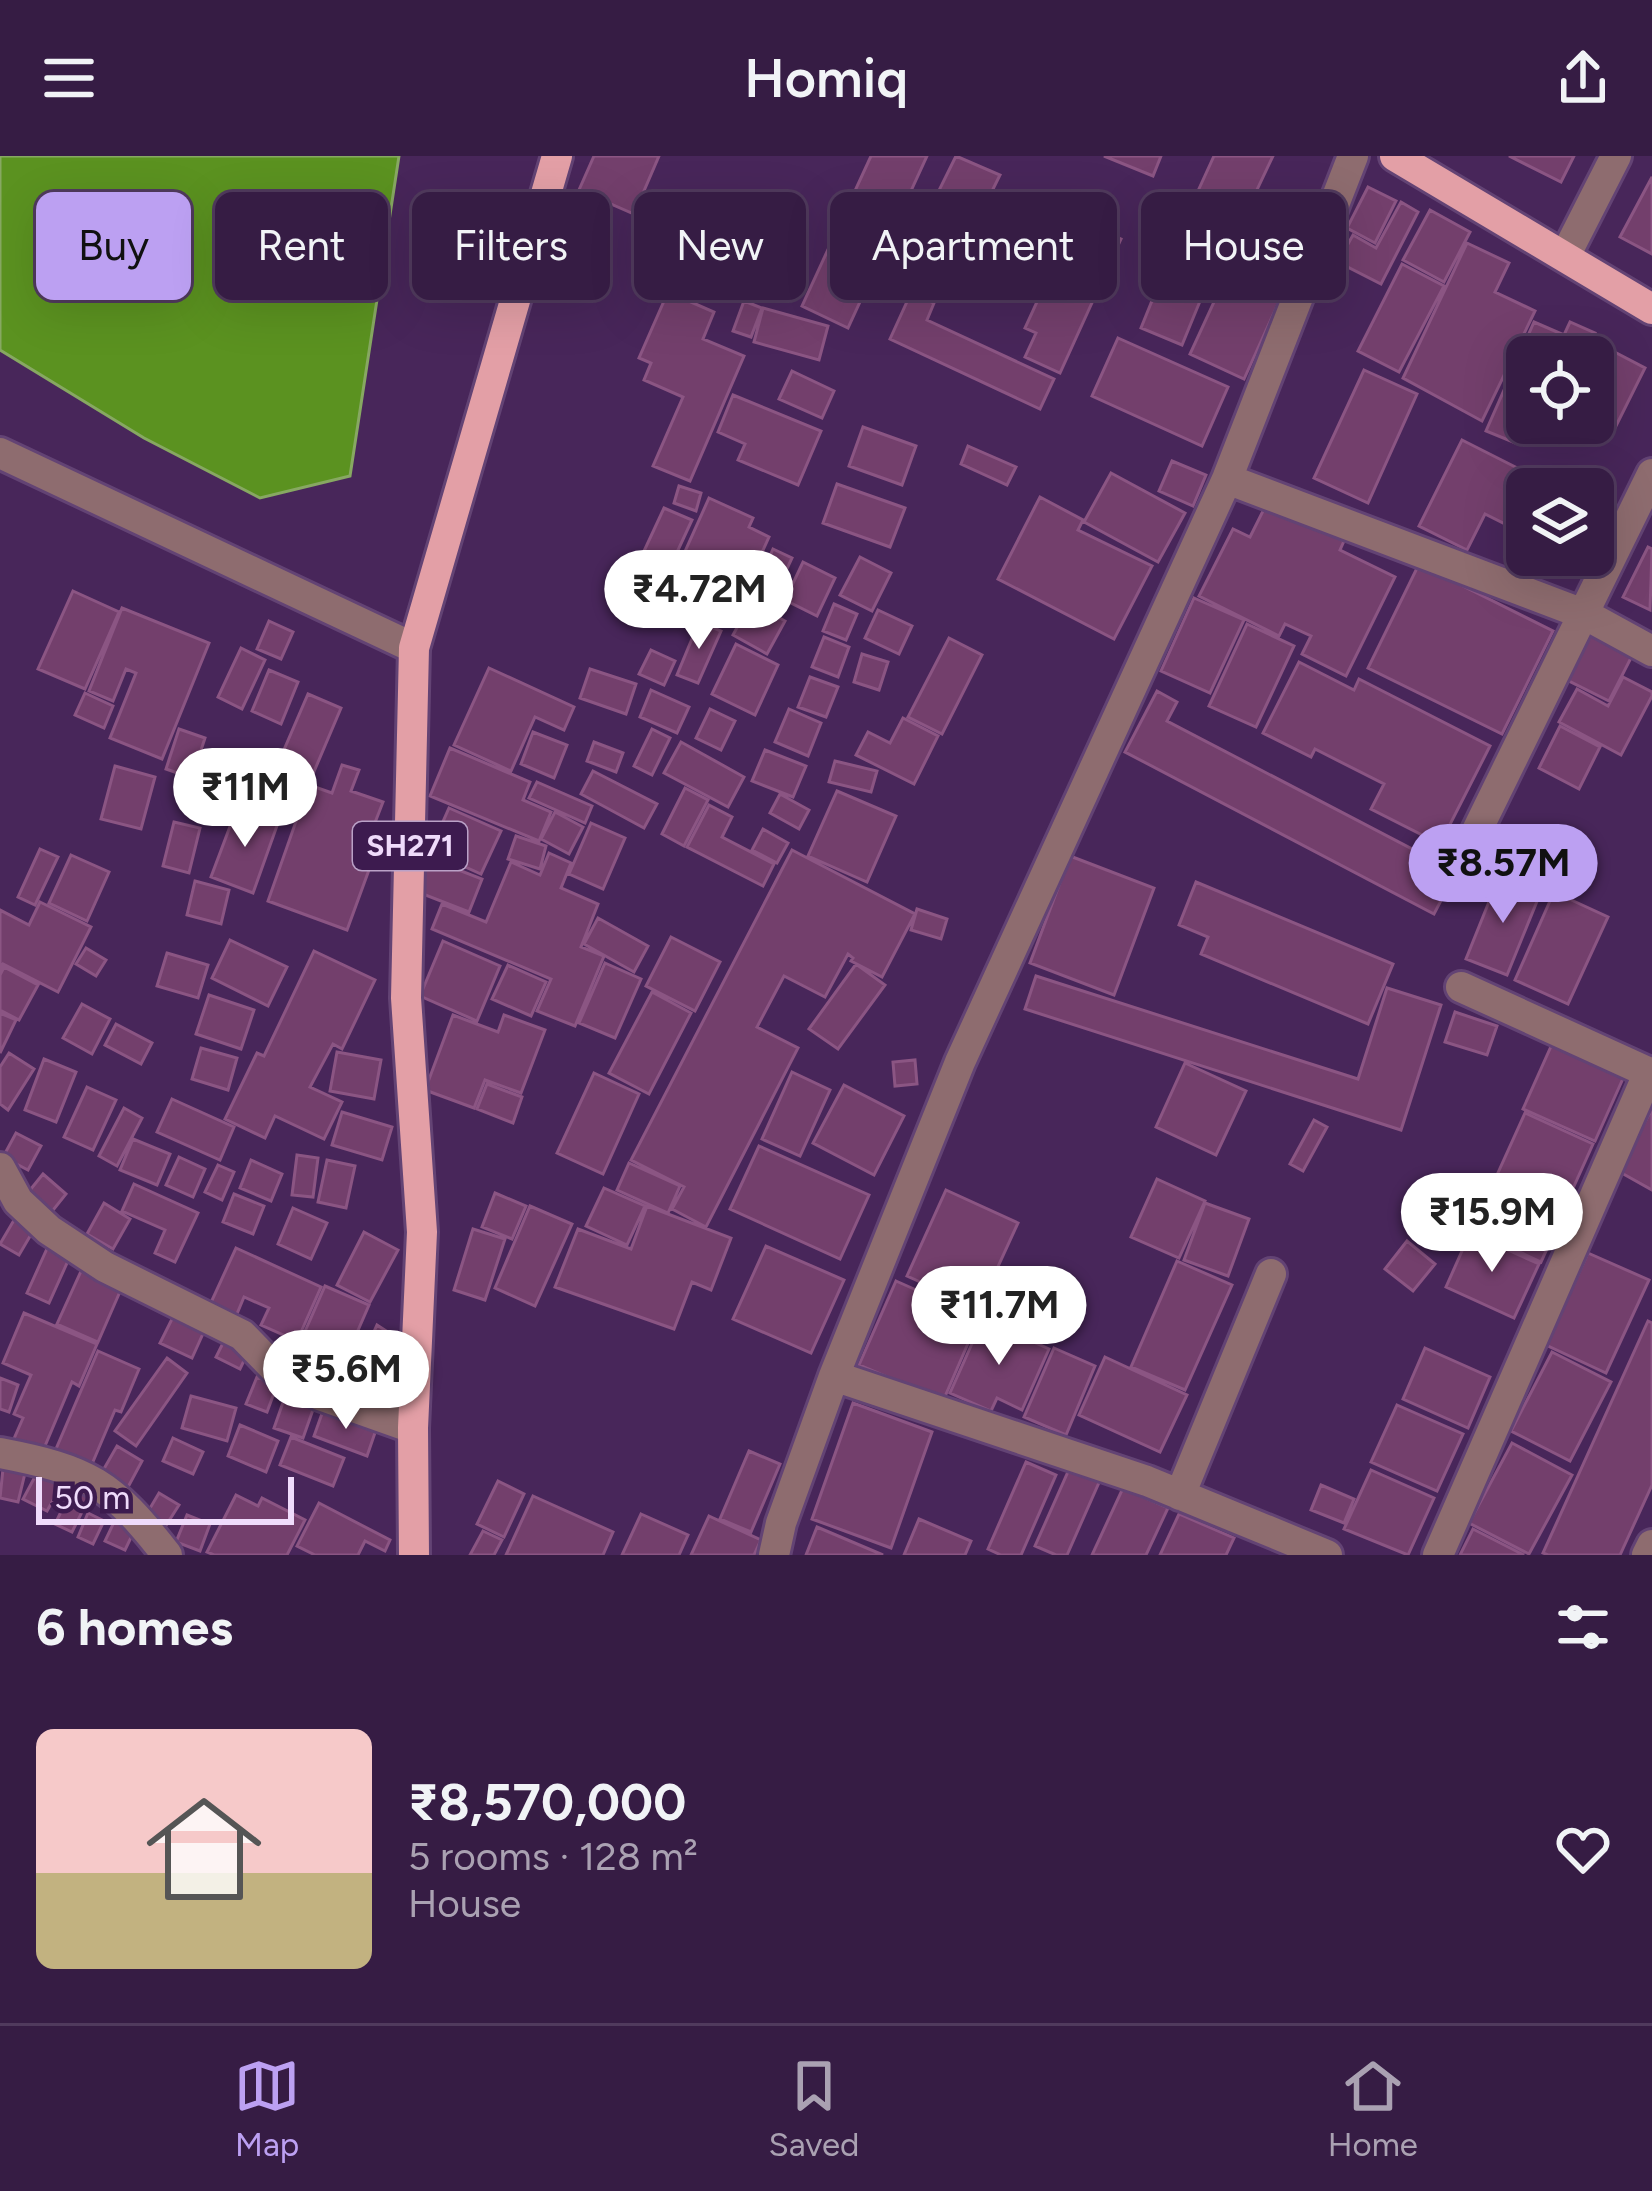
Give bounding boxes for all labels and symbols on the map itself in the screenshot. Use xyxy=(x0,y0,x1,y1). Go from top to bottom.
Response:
pin: ₹4.72M xyxy=(601,550,797,652)
pin: ₹11M xyxy=(174,748,316,850)
road number: SH271 xyxy=(353,822,467,870)
pin: ₹8.57M xyxy=(1405,824,1601,926)
pin: ₹15.9M xyxy=(1394,1173,1590,1275)
pin: ₹11.7M xyxy=(901,1266,1097,1368)
pin: ₹5.6M xyxy=(262,1330,430,1432)
scale bar xyxy=(36,1471,294,1524)

